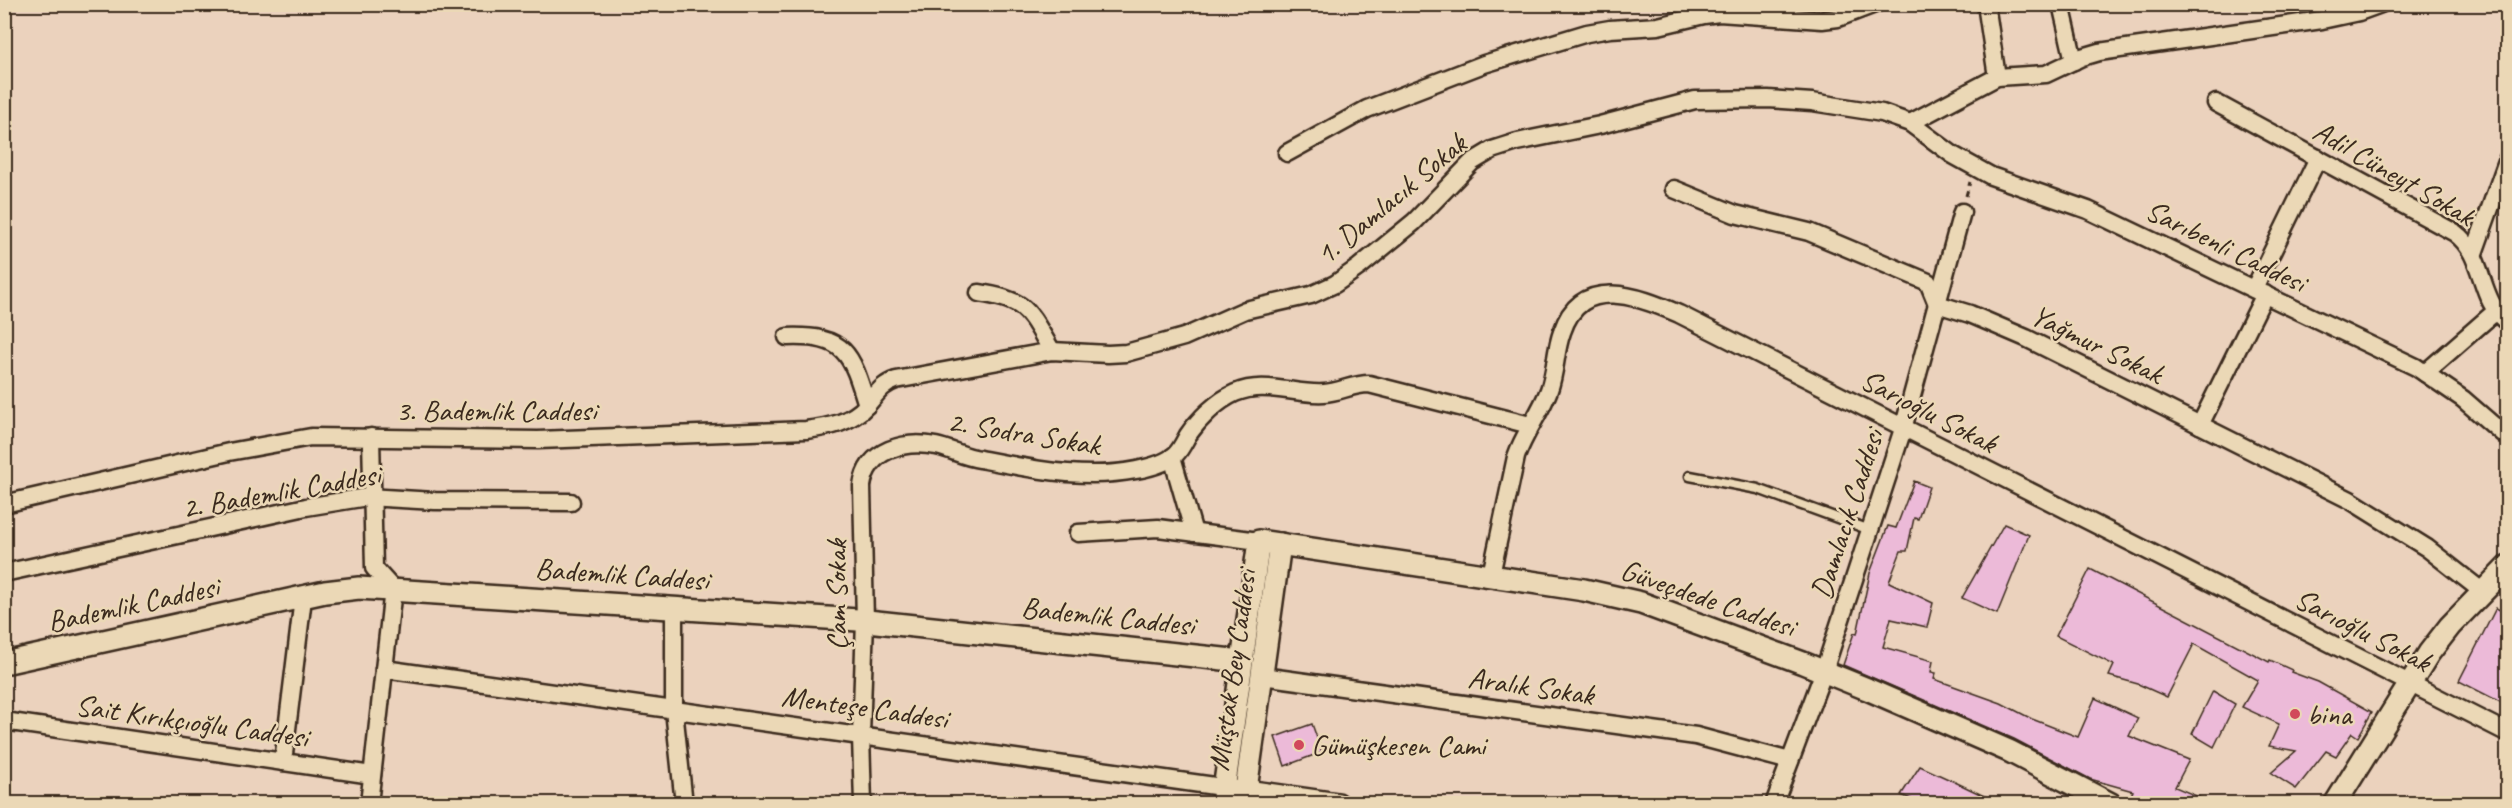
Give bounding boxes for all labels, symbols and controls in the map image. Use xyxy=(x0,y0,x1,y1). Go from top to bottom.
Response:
street label: Adil Cüneyt Sokak xyxy=(2307,112,2483,236)
street label: 1. Damlacık Sokak xyxy=(1308,124,1476,273)
street label: Sarıbenli Caddesi xyxy=(2140,191,2315,303)
street label: Yağmur Sokak xyxy=(2025,296,2171,393)
street label: Sarıoğlu Sokak xyxy=(1855,361,2005,462)
street label: 3. Bademlik Caddesi xyxy=(396,391,600,429)
street label: 2. Sodra Sokak xyxy=(945,402,1105,464)
street label: Damlacık Caddesi xyxy=(1802,421,1893,603)
street label: 2. Bademlik Caddesi xyxy=(179,454,386,527)
street label: Çam Sokak xyxy=(817,537,855,651)
street label: Bademlik Caddesi xyxy=(534,549,713,599)
street label: Güveçdede Caddesi xyxy=(1616,550,1803,647)
street label: Müştak Bey Caddesi xyxy=(1199,564,1265,773)
street label: Bademlik Caddesi xyxy=(44,567,225,641)
street label: Sarıoğlu Sokak xyxy=(2289,580,2439,681)
street label: Bademlik Caddesi xyxy=(1020,588,1200,644)
street label: Aralık Sokak xyxy=(1466,658,1598,714)
street label: Menteşe Caddesi xyxy=(780,677,954,738)
street label: Sait Kırıkçıoğlu Caddesi xyxy=(73,686,314,757)
place label: bina xyxy=(2307,695,2353,733)
marker: bina xyxy=(2288,707,2302,721)
place label: Gümüşkesen Cami xyxy=(1311,726,1489,764)
marker: Gümüşkesen Cami xyxy=(1292,738,1306,752)

